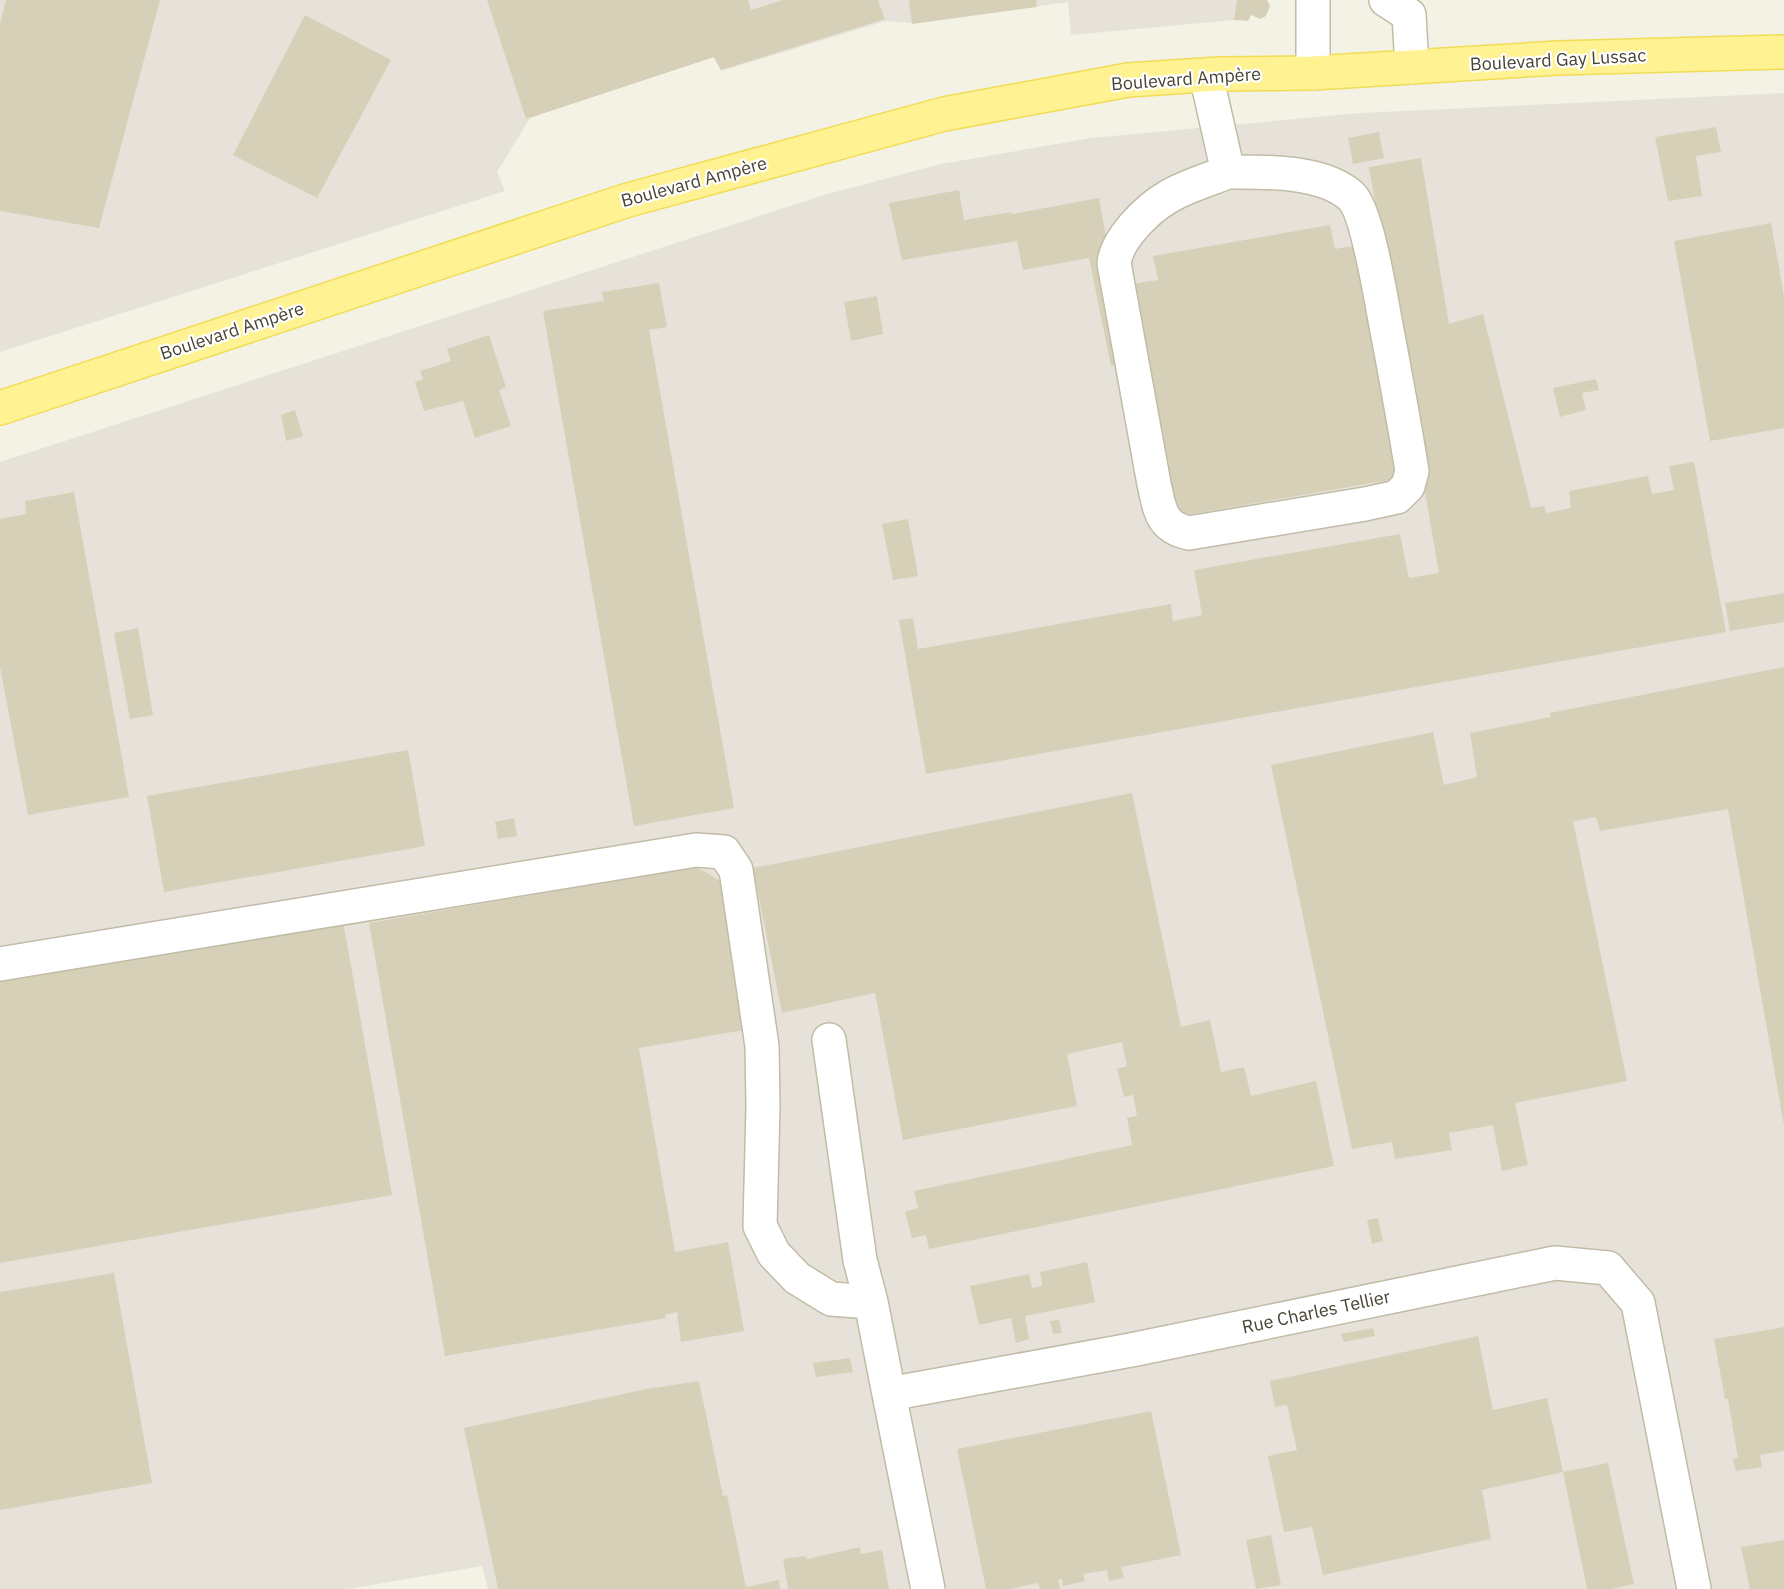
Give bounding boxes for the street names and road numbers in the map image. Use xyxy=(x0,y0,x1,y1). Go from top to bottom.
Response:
street label: Boulevard Gay Lussac xyxy=(1469,43,1647,76)
street label: Boulevard Ampère xyxy=(1110,62,1262,95)
street label: Boulevard Ampère xyxy=(618,151,769,212)
street label: Boulevard Ampère xyxy=(157,296,307,365)
street label: Rue Charles Tellier xyxy=(1240,1284,1393,1338)

